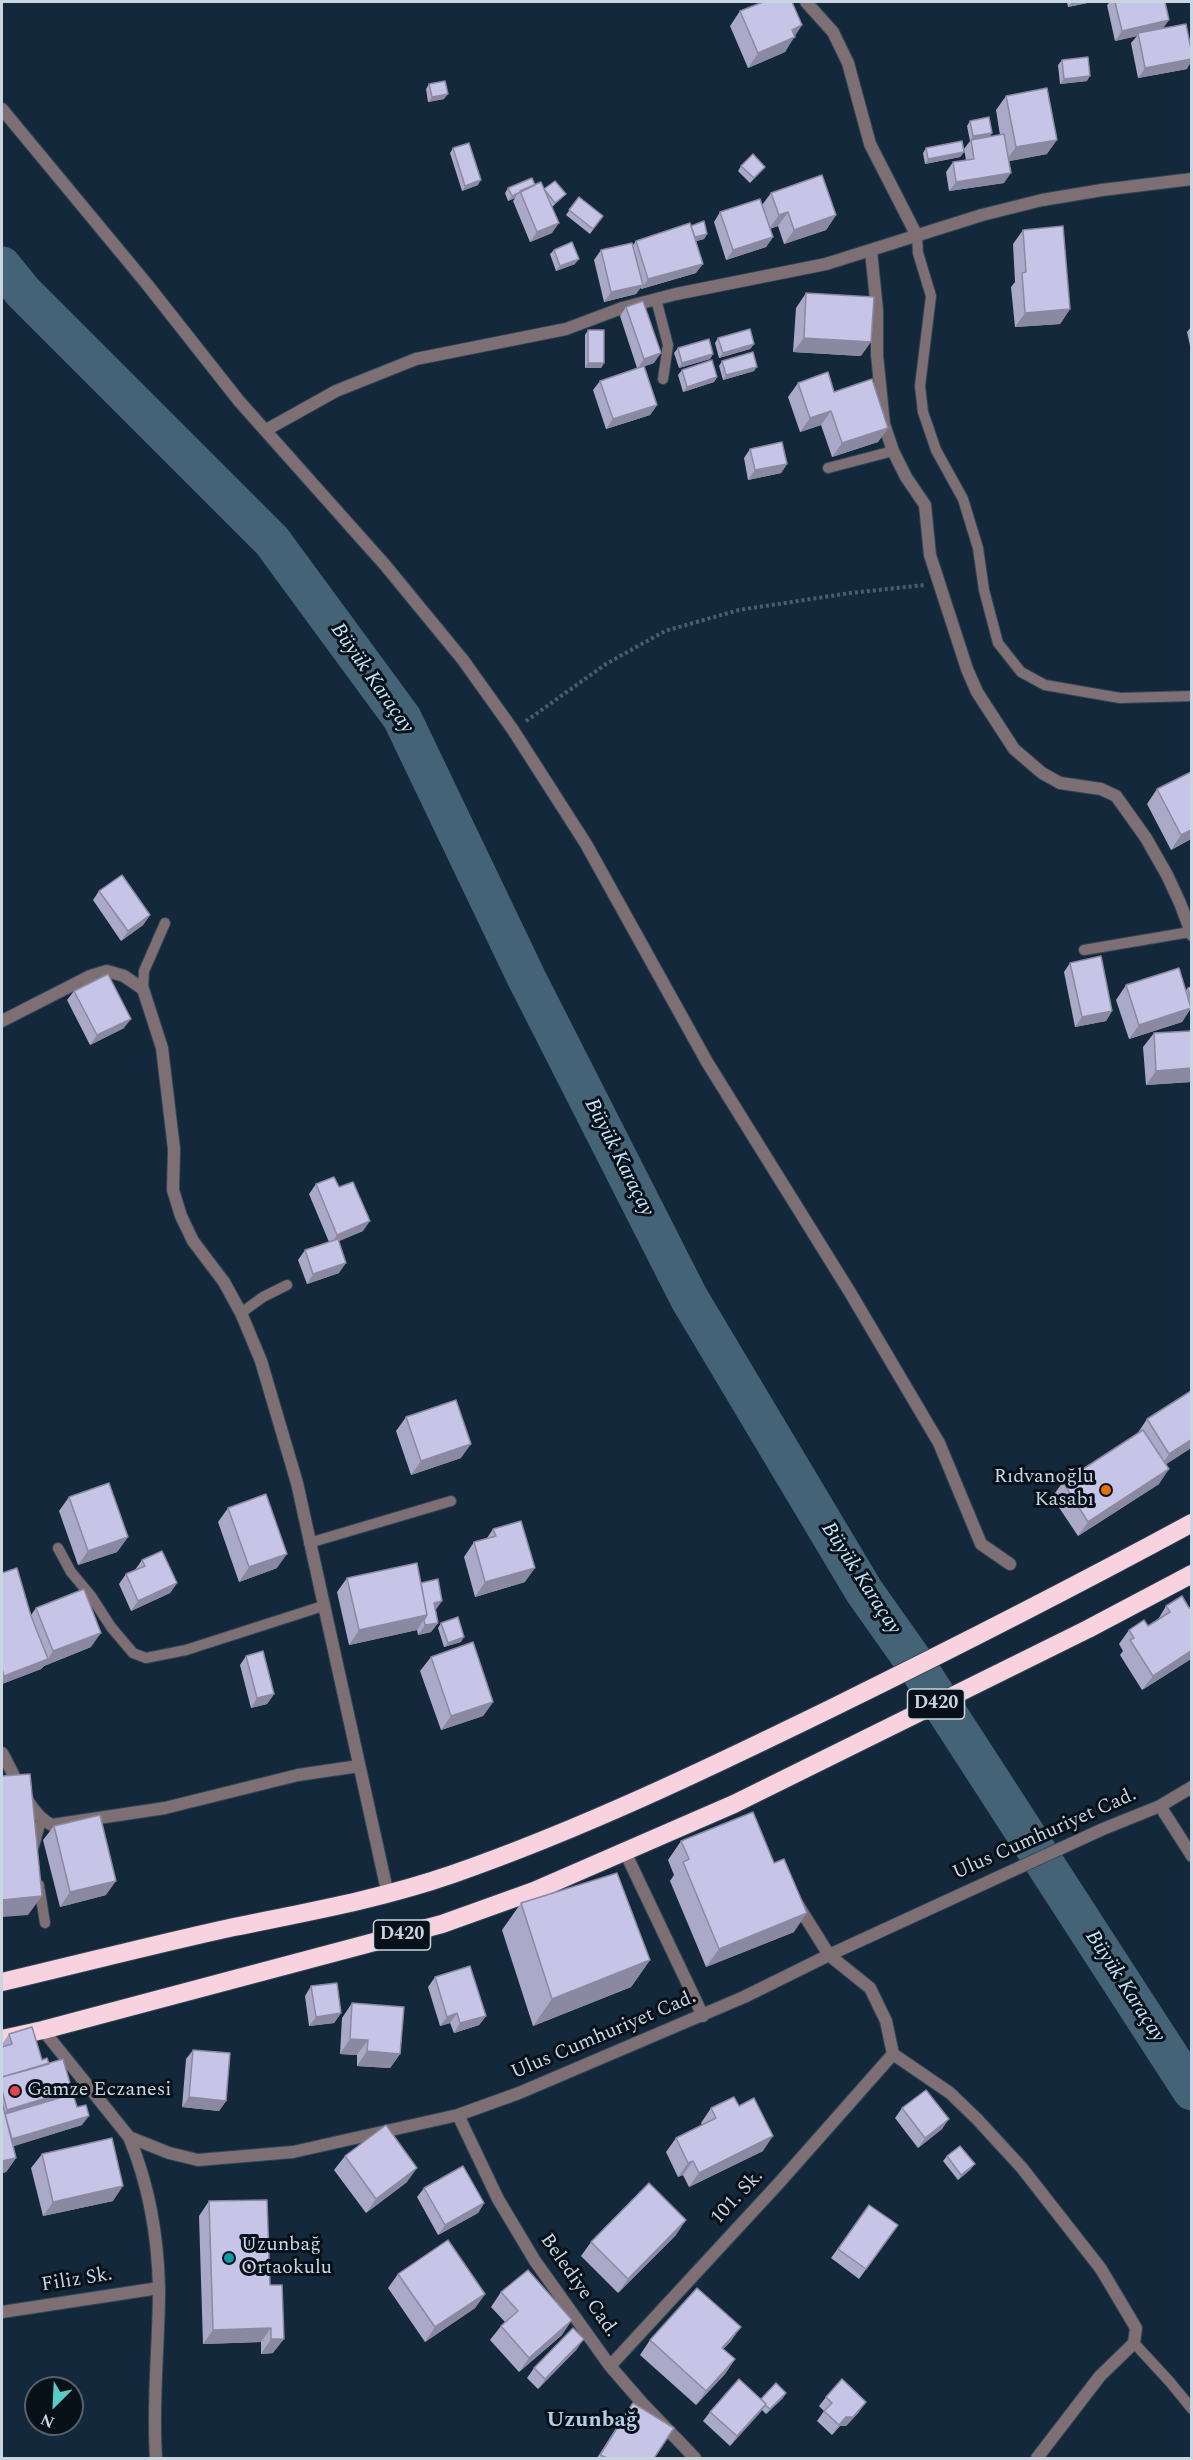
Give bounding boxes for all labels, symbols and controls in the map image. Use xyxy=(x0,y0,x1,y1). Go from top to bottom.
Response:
water label: Büyük Karaçay xyxy=(324,619,418,739)
water label: Büyük Karaçay xyxy=(578,1095,658,1221)
place label: Rıdvanoğlu Kasabı xyxy=(994,1466,1094,1513)
marker: Rıdvanoğlu Kasabı xyxy=(1099,1483,1113,1497)
water label: Büyük Karaçay xyxy=(814,1518,906,1640)
road number: D420 xyxy=(908,1689,964,1719)
street label: Ulus Cumhuriyet Cad. xyxy=(949,1784,1141,1886)
road number: D420 xyxy=(374,1920,430,1950)
water label: Büyük Karaçay xyxy=(1078,1926,1170,2048)
street label: Ulus Cumhuriyet Cad. xyxy=(508,1986,700,2086)
place label: Gamze Eczanesi xyxy=(27,2079,172,2103)
marker: Gamze Eczanesi xyxy=(8,2084,22,2098)
street label: 101. Sk. xyxy=(707,2166,769,2230)
street label: Belediye Cad. xyxy=(534,2230,622,2342)
place label: Uzunbağ Ortaokulu xyxy=(241,2234,332,2281)
marker: Uzunbağ Ortaokulu xyxy=(222,2251,236,2265)
street label: Filiz Sk. xyxy=(40,2264,114,2298)
north arrow xyxy=(24,2376,84,2436)
text: N xyxy=(37,2407,58,2434)
district label: Uzunbağ xyxy=(546,2409,638,2435)

